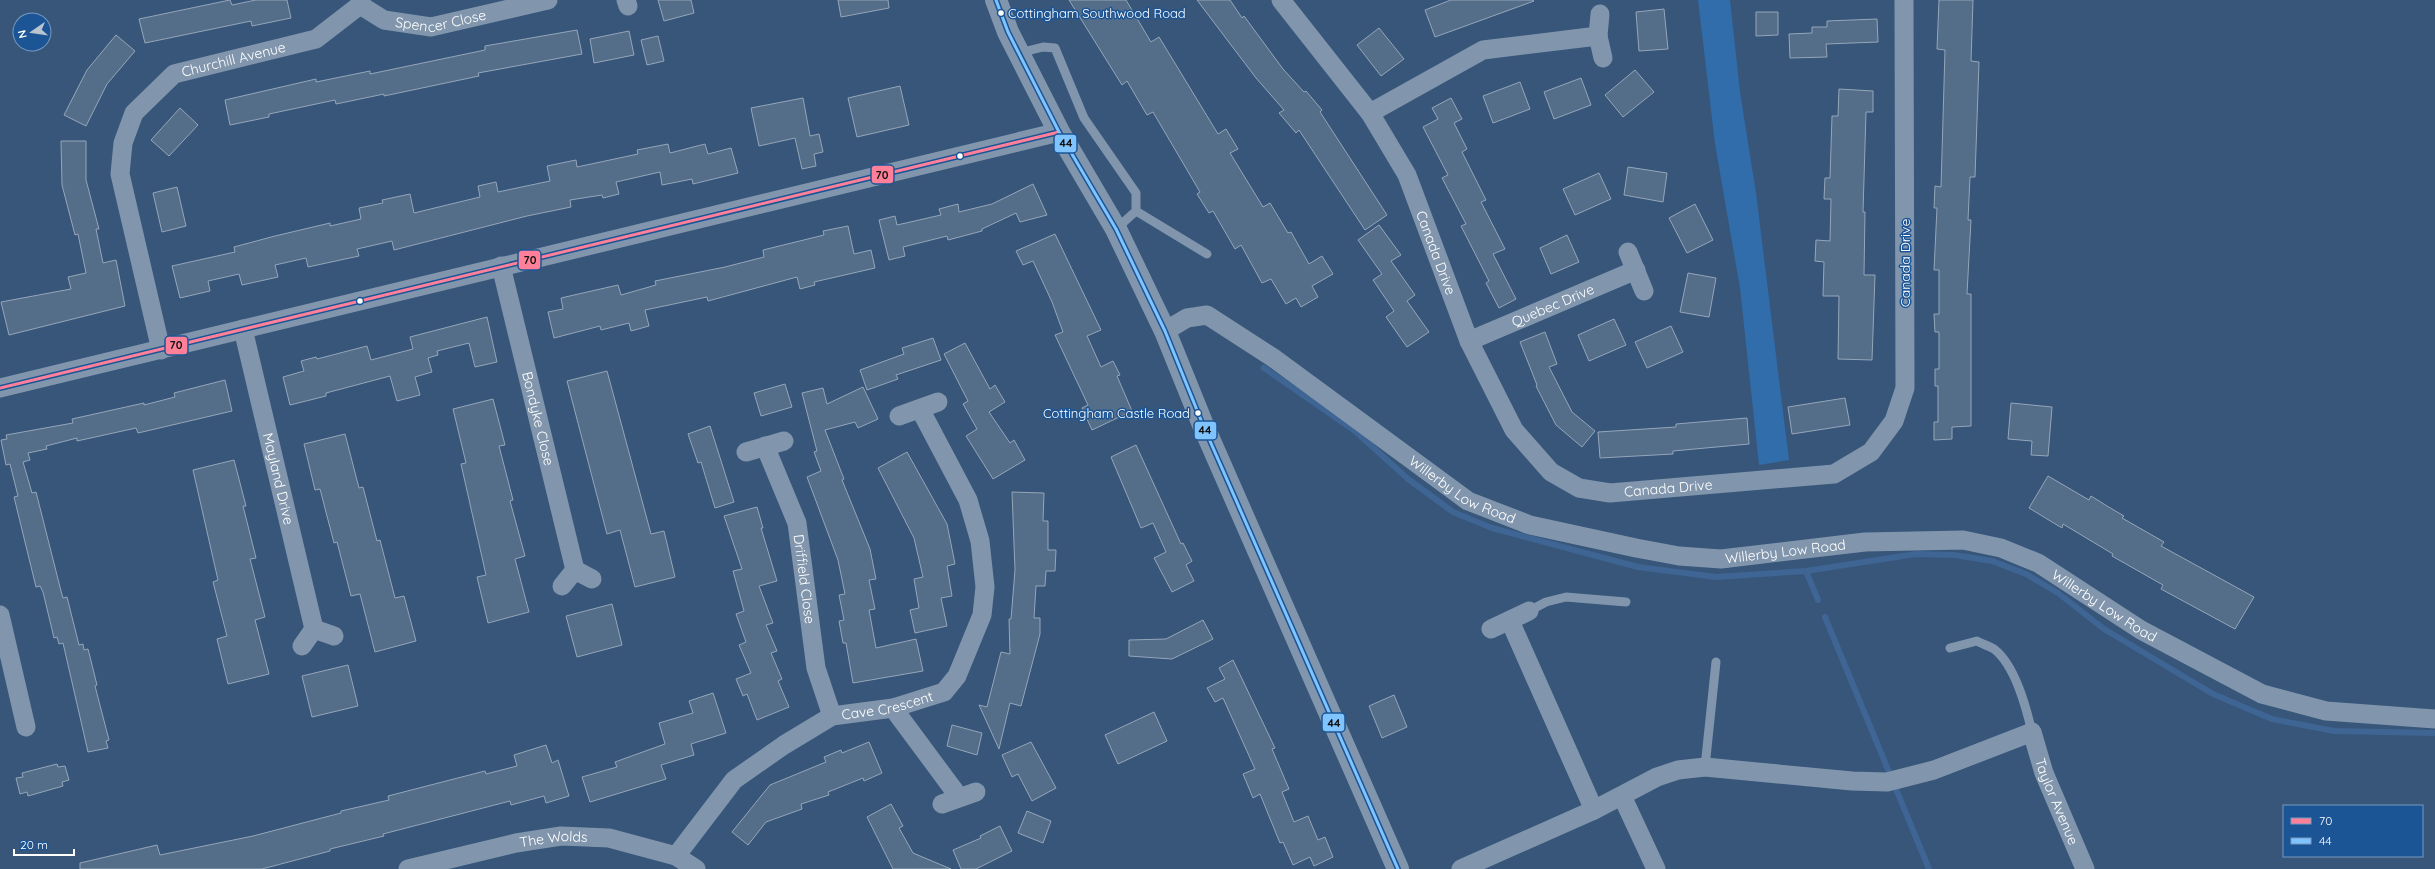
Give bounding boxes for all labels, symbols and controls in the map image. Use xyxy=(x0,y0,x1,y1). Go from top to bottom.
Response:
place label: Cottingham Southwood Road xyxy=(1008,5,1186,21)
street label: Spencer Close xyxy=(394,6,488,37)
marker: Cottingham Southwood Road xyxy=(996,8,1006,18)
north arrow xyxy=(12,12,52,52)
text: N xyxy=(15,29,30,40)
street label: Churchill Avenue xyxy=(180,38,288,81)
line badge: 44 xyxy=(1054,134,1077,153)
text: 44 xyxy=(1060,136,1073,150)
unlabelled marker xyxy=(955,151,965,161)
line badge: 70 xyxy=(871,165,894,184)
text: 70 xyxy=(876,168,889,182)
street label: Canada Drive xyxy=(1412,208,1460,298)
street label: Canada Drive xyxy=(1896,219,1914,307)
line badge: 70 xyxy=(518,250,541,270)
text: 70 xyxy=(524,253,537,267)
street label: Quebec Drive xyxy=(1509,280,1597,331)
unlabelled marker xyxy=(355,296,365,306)
line badge: 70 xyxy=(165,336,188,355)
text: 70 xyxy=(170,338,183,352)
street label: Bondyke Close xyxy=(518,370,558,468)
place label: Cottingham Castle Road xyxy=(1043,405,1190,421)
marker: Cottingham Castle Road xyxy=(1193,408,1203,418)
line badge: 44 xyxy=(1194,421,1217,440)
text: 44 xyxy=(1199,423,1212,437)
street label: Mayland Drive xyxy=(259,431,298,527)
street label: Willerby Low Road xyxy=(1405,452,1518,528)
street label: Canada Drive xyxy=(1623,475,1713,501)
street label: Driffield Close xyxy=(790,533,819,625)
street label: Willerby Low Road xyxy=(1724,535,1847,567)
street label: Willerby Low Road xyxy=(2048,565,2160,646)
street label: Cave Crescent xyxy=(840,687,935,724)
line badge: 44 xyxy=(1322,713,1345,732)
text: 44 xyxy=(1328,716,1341,730)
street label: Taylor Avenue xyxy=(2031,756,2083,848)
legend xyxy=(2283,805,2423,857)
text: 70 xyxy=(2319,813,2332,828)
street label: The Wolds xyxy=(518,827,588,851)
scale bar xyxy=(14,831,74,857)
text: 44 xyxy=(2319,833,2332,848)
text: 20 m xyxy=(20,837,48,852)

